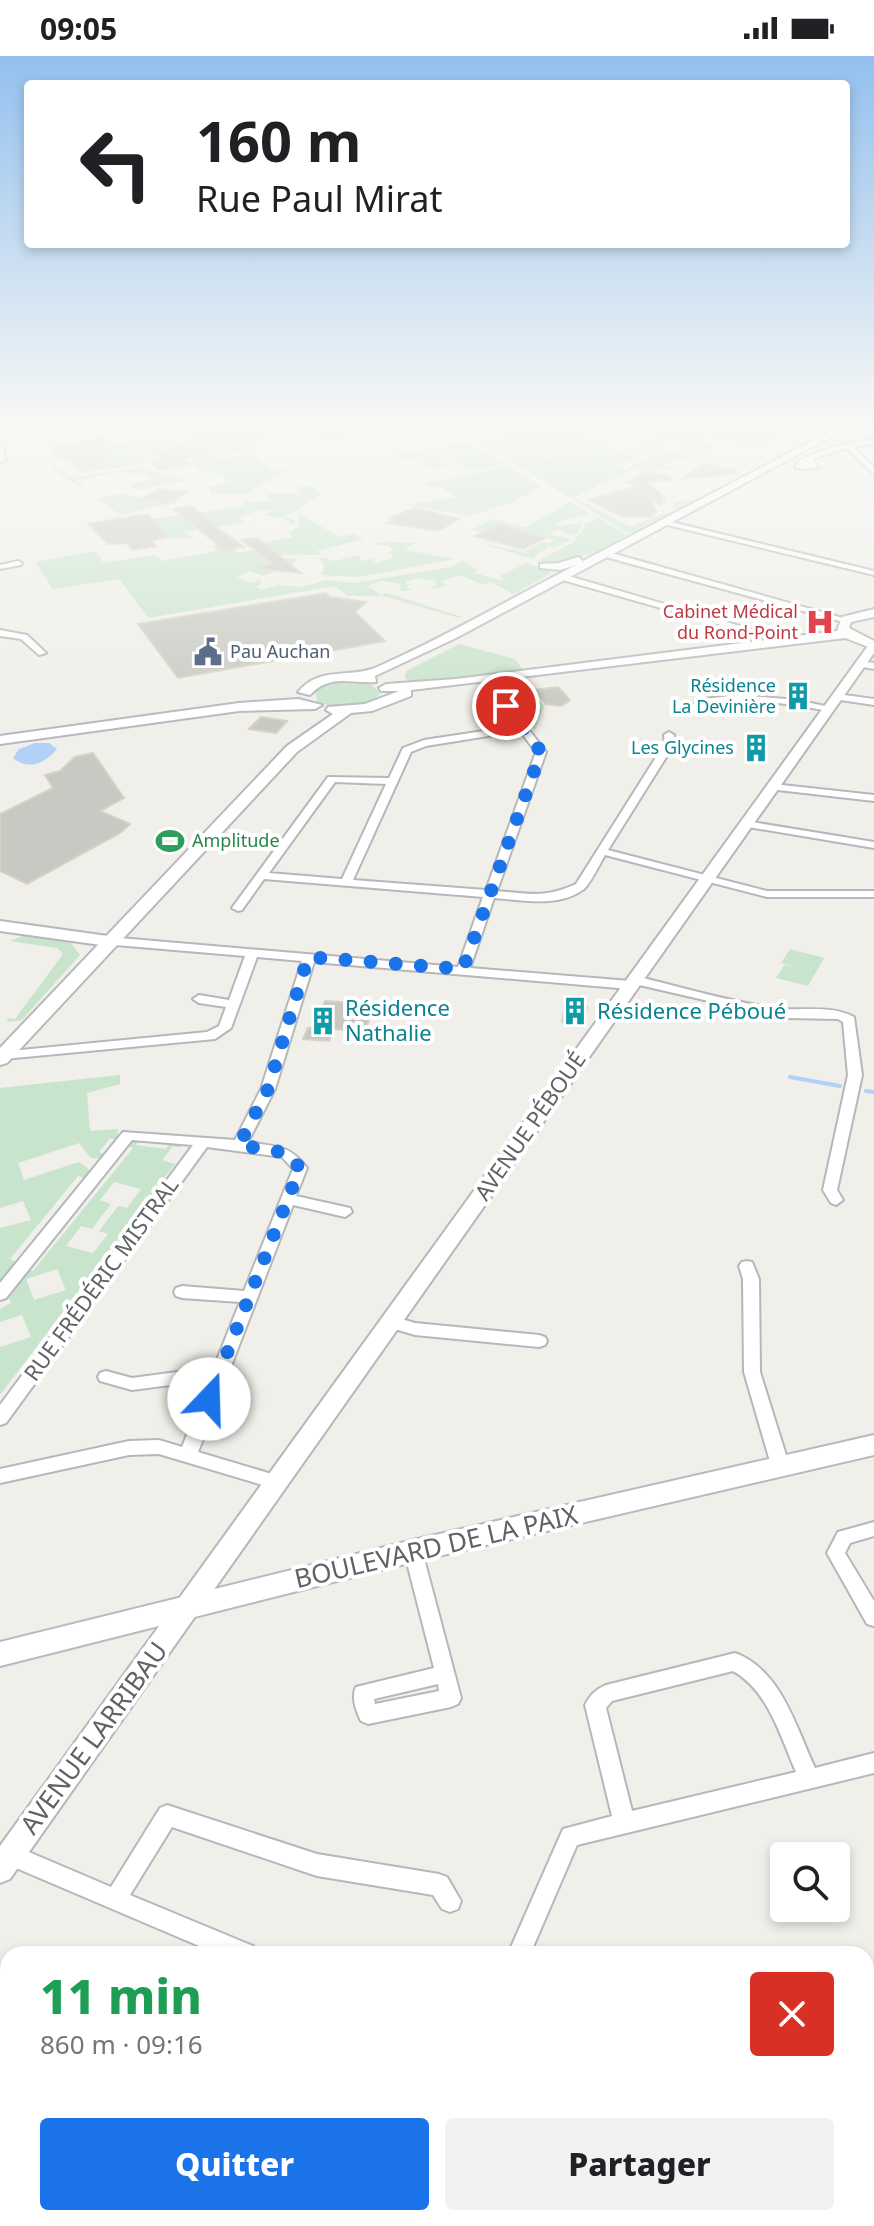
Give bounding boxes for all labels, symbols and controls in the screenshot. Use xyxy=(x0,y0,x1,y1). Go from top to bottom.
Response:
text: 09:05 xyxy=(40,8,117,49)
text: 160 m xyxy=(196,102,361,178)
icon: left xyxy=(64,112,168,216)
text: Rue Paul Mirat xyxy=(196,174,442,223)
place label: Cabinet Médical du Rond-Point xyxy=(663,599,798,644)
hospital icon: Cabinet Médical du Rond-Point xyxy=(805,607,835,637)
public building icon: Pau Auchan xyxy=(193,637,223,667)
place label: Pau Auchan xyxy=(230,639,330,663)
pin xyxy=(472,672,540,740)
place label: Résidence La Devinière xyxy=(672,673,776,718)
building icon: Résidence La Devinière xyxy=(783,681,813,711)
icon: arrive xyxy=(484,684,528,728)
building icon: Les Glycines xyxy=(741,733,771,763)
place label: Les Glycines xyxy=(631,735,734,759)
sports icon: Amplitude xyxy=(155,826,185,856)
place label: Amplitude xyxy=(192,828,280,852)
place label: Résidence Nathalie xyxy=(345,992,450,1047)
place label: Résidence Péboué xyxy=(597,995,786,1025)
building icon: Résidence Péboué xyxy=(560,996,590,1026)
building icon: Résidence Nathalie xyxy=(308,1006,338,1036)
street label: AVENUE PÉBOUÉ xyxy=(467,1045,592,1206)
street label: RUE FRÉDÉRIC MISTRAL xyxy=(16,1170,184,1386)
position arrow xyxy=(167,1357,251,1441)
street label: BOULEVARD DE LA PAIX xyxy=(291,1496,582,1596)
street label: AVENUE LARRIBAU xyxy=(11,1634,175,1841)
map controls xyxy=(770,1842,850,1922)
button: search xyxy=(770,1842,850,1922)
text: 11 min xyxy=(40,1963,202,2028)
button: close xyxy=(750,1972,834,2056)
text: 860 m · 09:16 xyxy=(40,2026,203,2062)
button: Quitter xyxy=(40,2118,429,2210)
button: Partager xyxy=(445,2118,834,2210)

